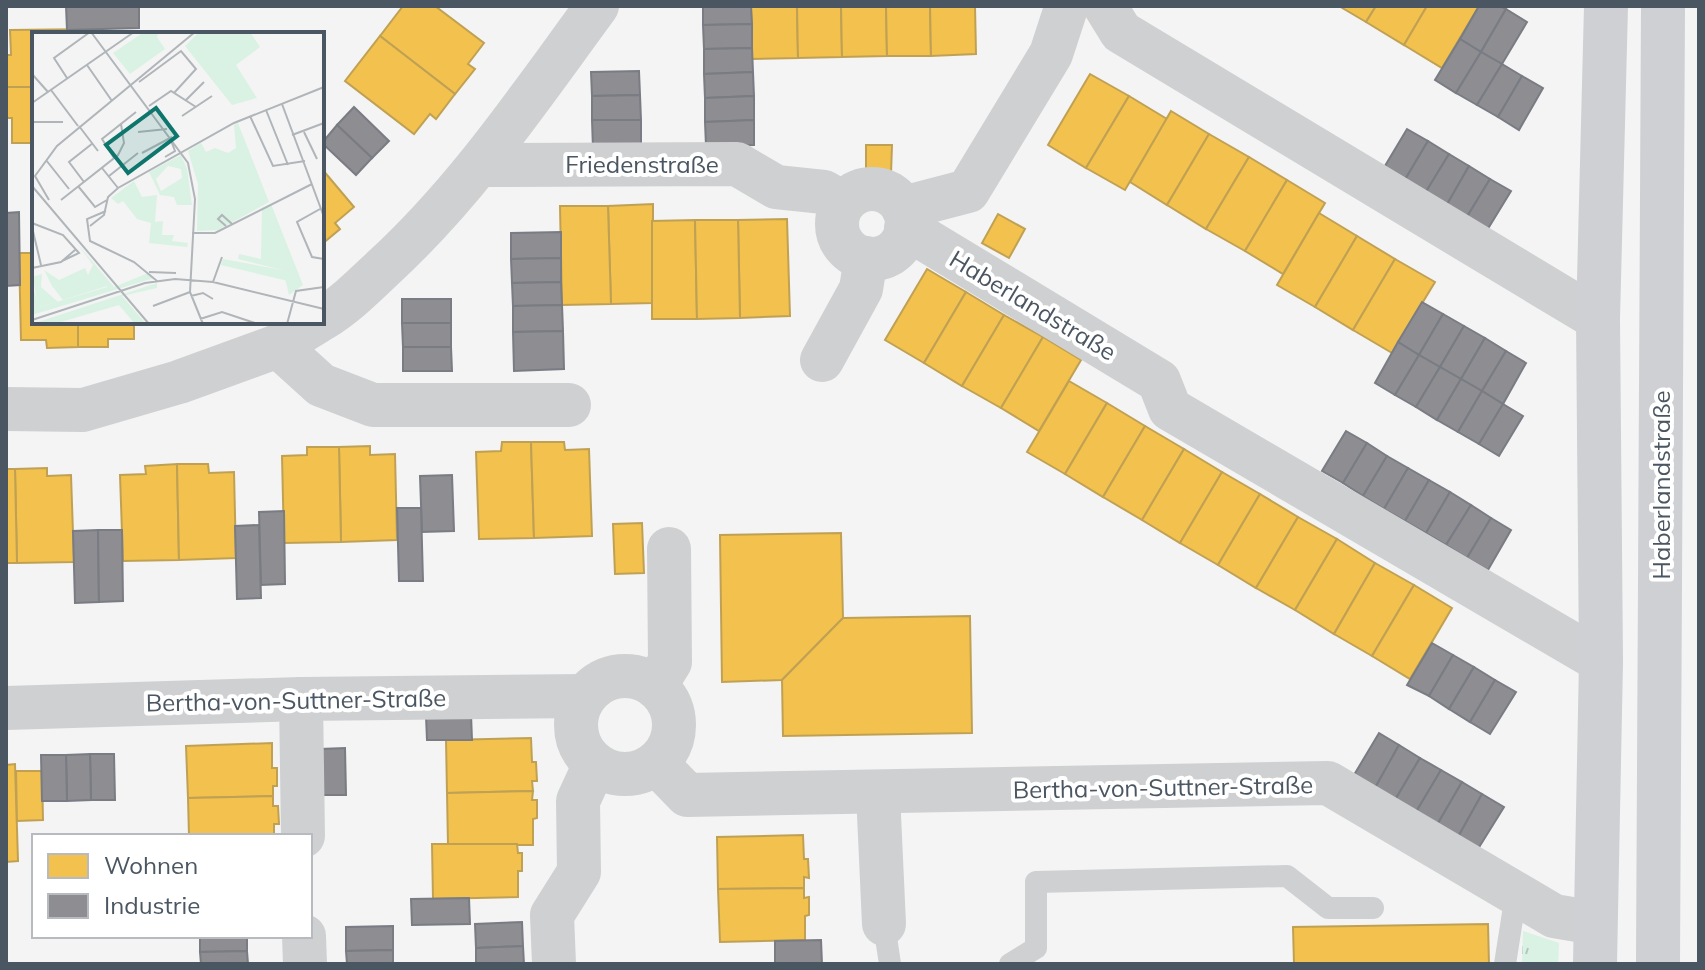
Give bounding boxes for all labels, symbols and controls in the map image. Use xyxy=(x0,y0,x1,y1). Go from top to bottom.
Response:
inset map xyxy=(32,32,324,324)
street label: Friedenstraße xyxy=(565,149,719,179)
street label: Haberlandstraße xyxy=(944,243,1122,367)
street label: Haberlandstraße xyxy=(1646,391,1676,579)
street label: Bertha-von-Suttner-Straße xyxy=(146,682,446,718)
street label: Bertha-von-Suttner-Straße xyxy=(1013,769,1313,805)
legend xyxy=(32,834,312,938)
text: Wohnen xyxy=(104,850,198,880)
text: Industrie xyxy=(104,890,200,920)

